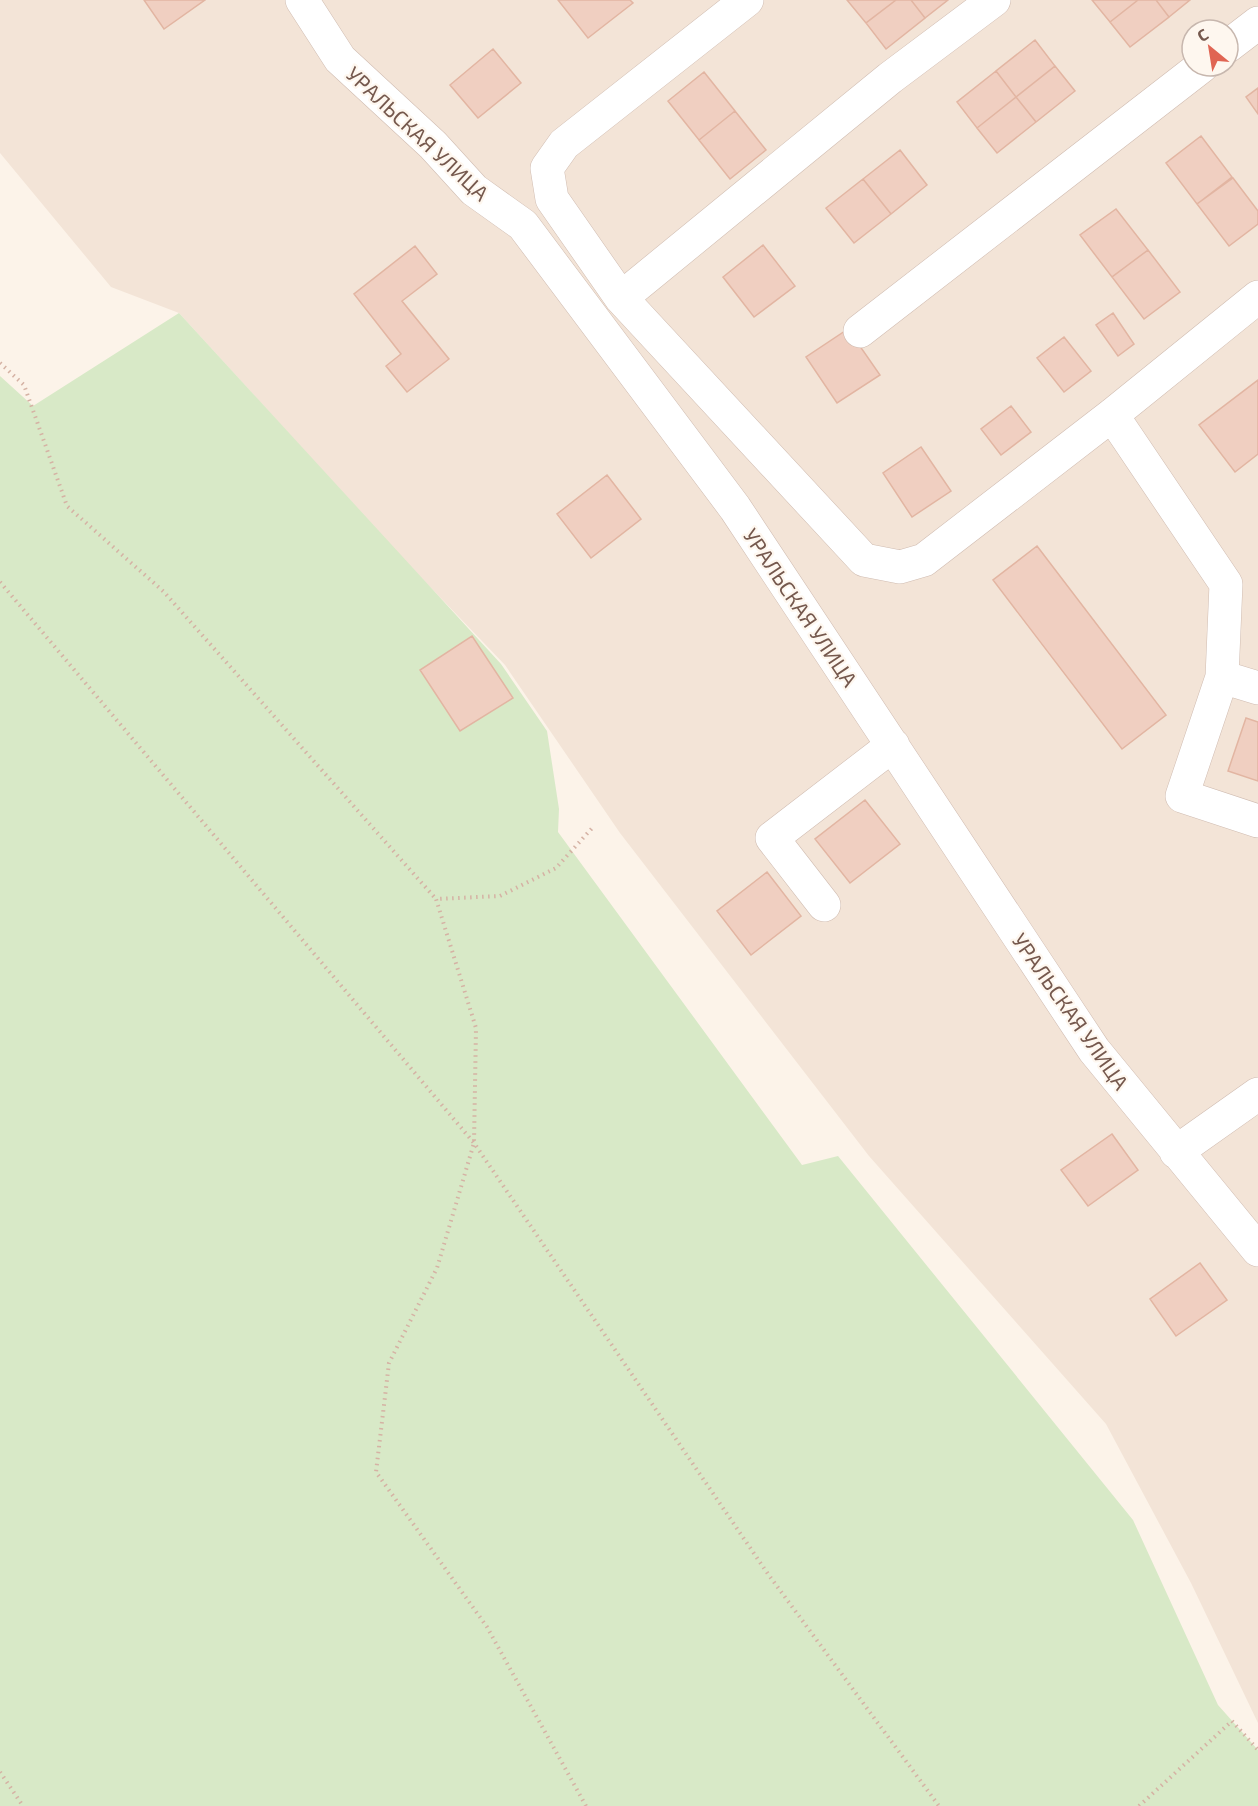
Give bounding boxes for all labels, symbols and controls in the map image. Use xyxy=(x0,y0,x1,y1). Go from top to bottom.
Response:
north arrow xyxy=(1180,18,1240,78)
text: С xyxy=(1193,24,1211,45)
street label: УРАЛЬСКАЯ УЛИЦА xyxy=(342,61,494,205)
street label: УРАЛЬСКАЯ УЛИЦА xyxy=(739,523,863,691)
street label: УРАЛЬСКАЯ УЛИЦА xyxy=(1008,928,1134,1094)

